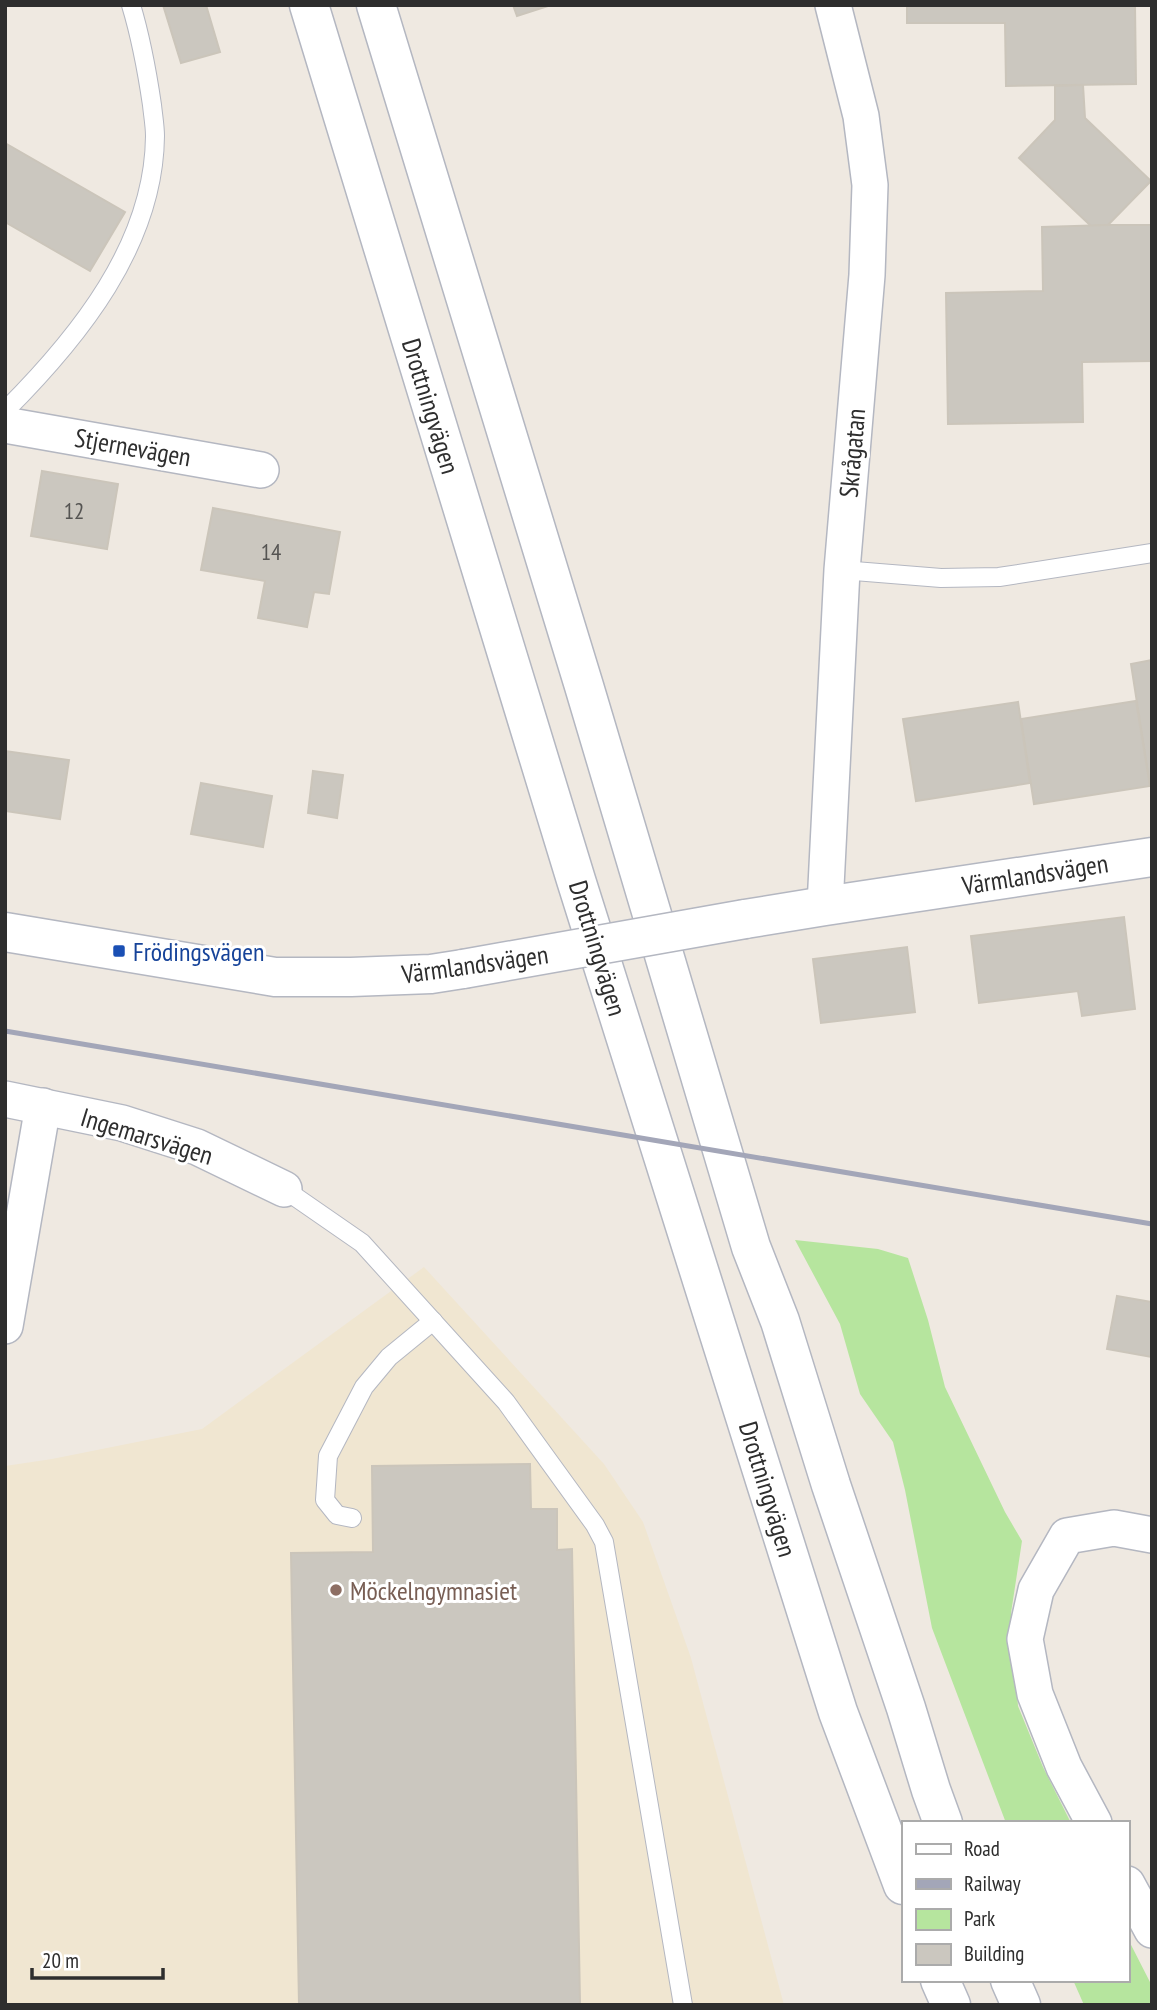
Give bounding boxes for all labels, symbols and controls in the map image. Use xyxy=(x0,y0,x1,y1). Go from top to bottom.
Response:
street label: Drottningvägen xyxy=(395,334,467,478)
street label: Skrågatan xyxy=(832,407,872,499)
street label: Stjernevägen xyxy=(72,421,194,473)
house number: 12 xyxy=(64,496,84,525)
house number: 14 xyxy=(261,537,281,566)
street label: Värmlandsvägen xyxy=(959,846,1110,902)
street label: Drottningvägen xyxy=(562,876,634,1020)
place label: Frödingsvägen xyxy=(133,935,264,968)
street label: Värmlandsvägen xyxy=(399,937,550,991)
marker: Frödingsvägen xyxy=(111,943,127,959)
street label: Ingemarsvägen xyxy=(77,1100,217,1172)
street label: Drottningvägen xyxy=(732,1417,804,1561)
place label: Möckelngymnasiet xyxy=(350,1574,517,1607)
marker: Möckelngymnasiet xyxy=(328,1582,344,1598)
legend xyxy=(902,1821,1129,1982)
text: Road xyxy=(964,1835,1000,1862)
text: Railway xyxy=(964,1870,1021,1897)
text: Park xyxy=(964,1905,995,1932)
scale bar xyxy=(32,1937,163,1981)
text: Building xyxy=(964,1940,1024,1967)
text: 20 m xyxy=(42,1947,79,1974)

